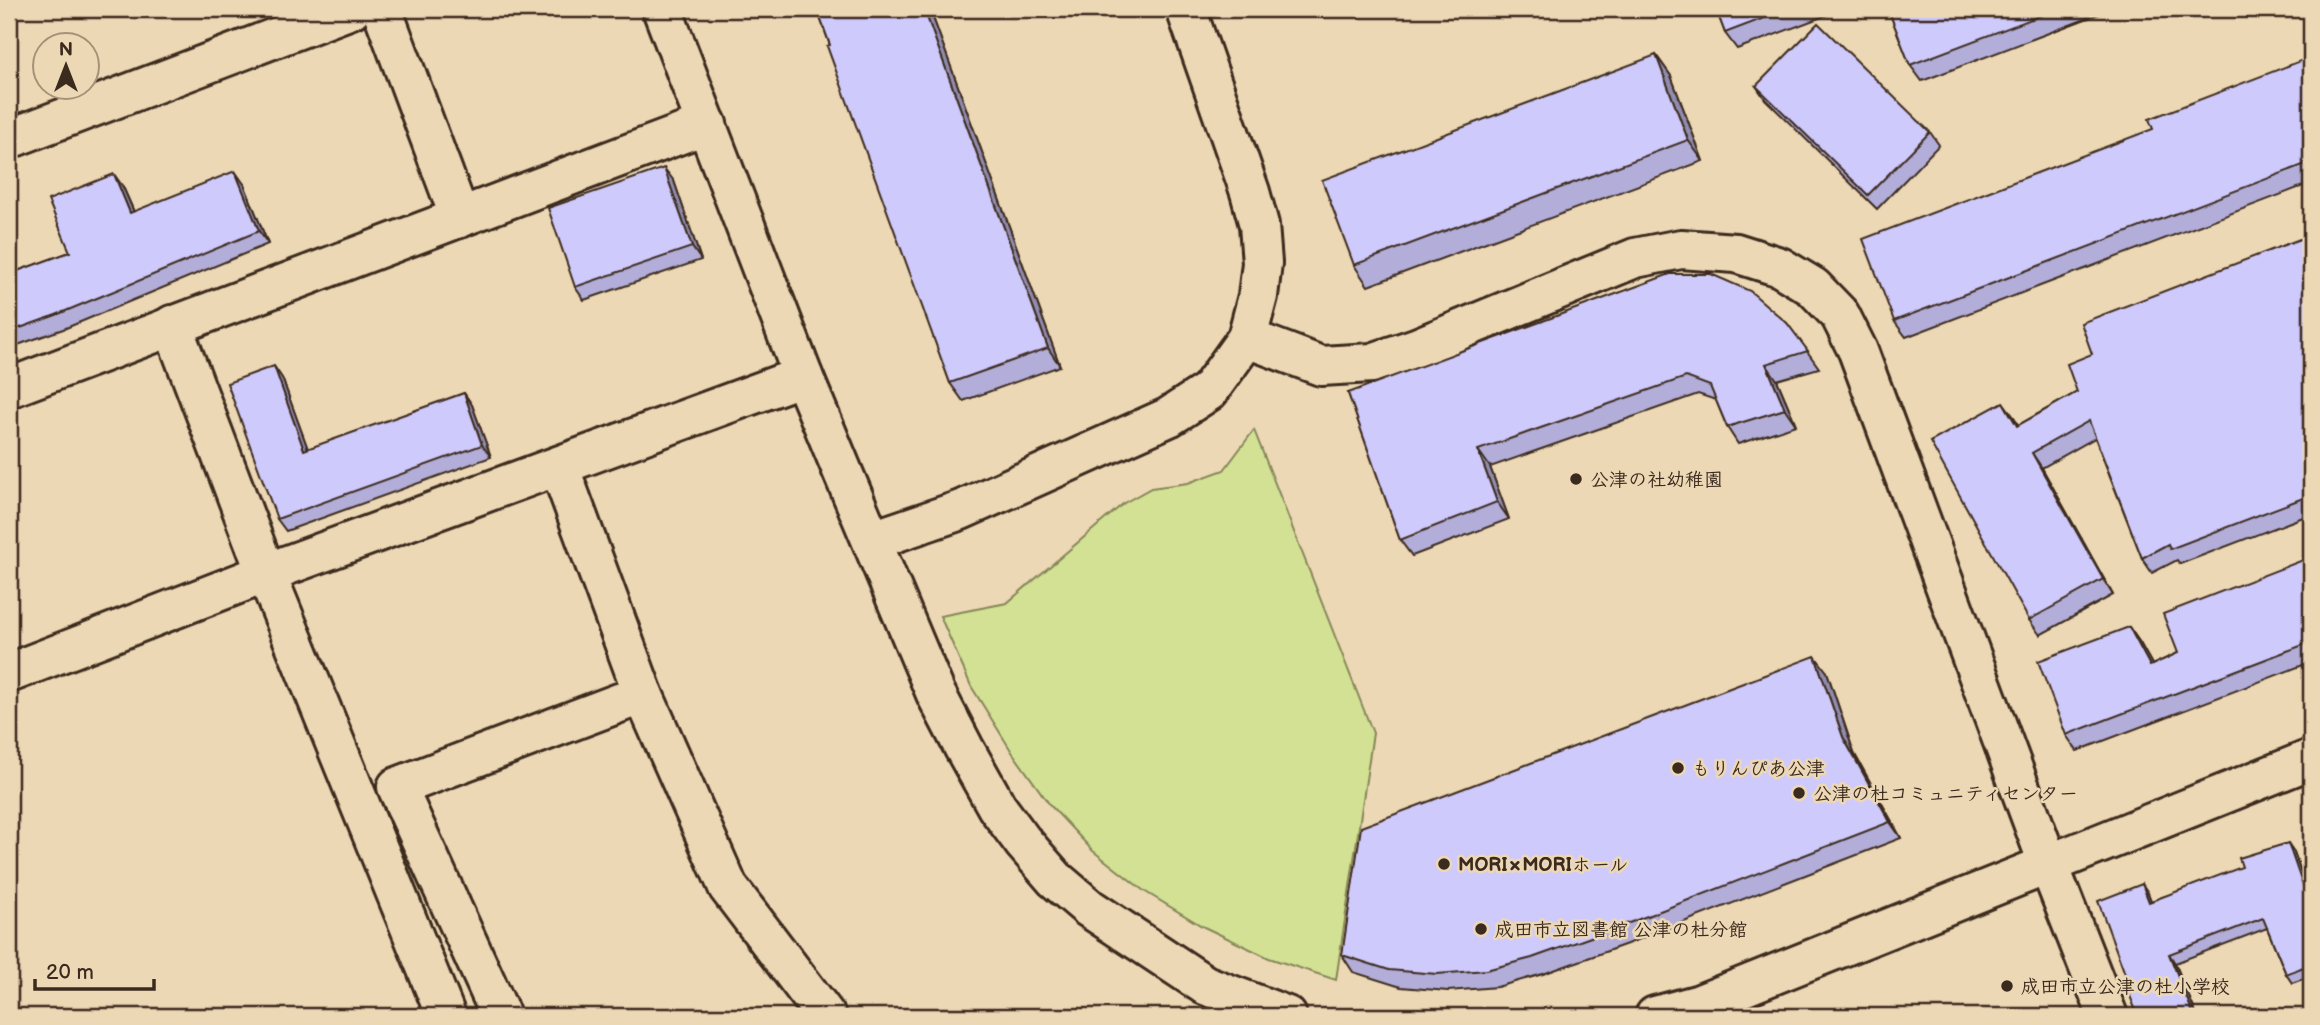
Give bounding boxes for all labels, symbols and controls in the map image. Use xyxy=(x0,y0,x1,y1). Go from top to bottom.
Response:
north arrow xyxy=(32,32,102,102)
text: N xyxy=(59,39,73,62)
place label: 公津の社幼稚園 xyxy=(1590,469,1723,492)
marker: 公津の社幼稚園 xyxy=(1568,471,1584,487)
place label: もりんぴあ公津 xyxy=(1692,758,1825,781)
marker: もりんぴあ公津 xyxy=(1670,760,1686,776)
place label: 公津の杜コミュニティセンター xyxy=(1813,783,2078,806)
marker: 公津の杜コミュニティセンター xyxy=(1791,785,1807,801)
place label: MORI×MORIホール xyxy=(1458,854,1628,877)
marker: MORI×MORIホール xyxy=(1436,856,1452,872)
place label: 成田市立図書館 公津の杜分館 xyxy=(1495,919,1747,942)
marker: 成田市立図書館 公津の杜分館 xyxy=(1473,921,1489,937)
scale bar xyxy=(35,948,154,992)
text: 20 m xyxy=(46,960,94,985)
place label: 成田市立公津の杜小学校 xyxy=(2021,976,2230,999)
marker: 成田市立公津の杜小学校 xyxy=(1999,978,2015,994)

